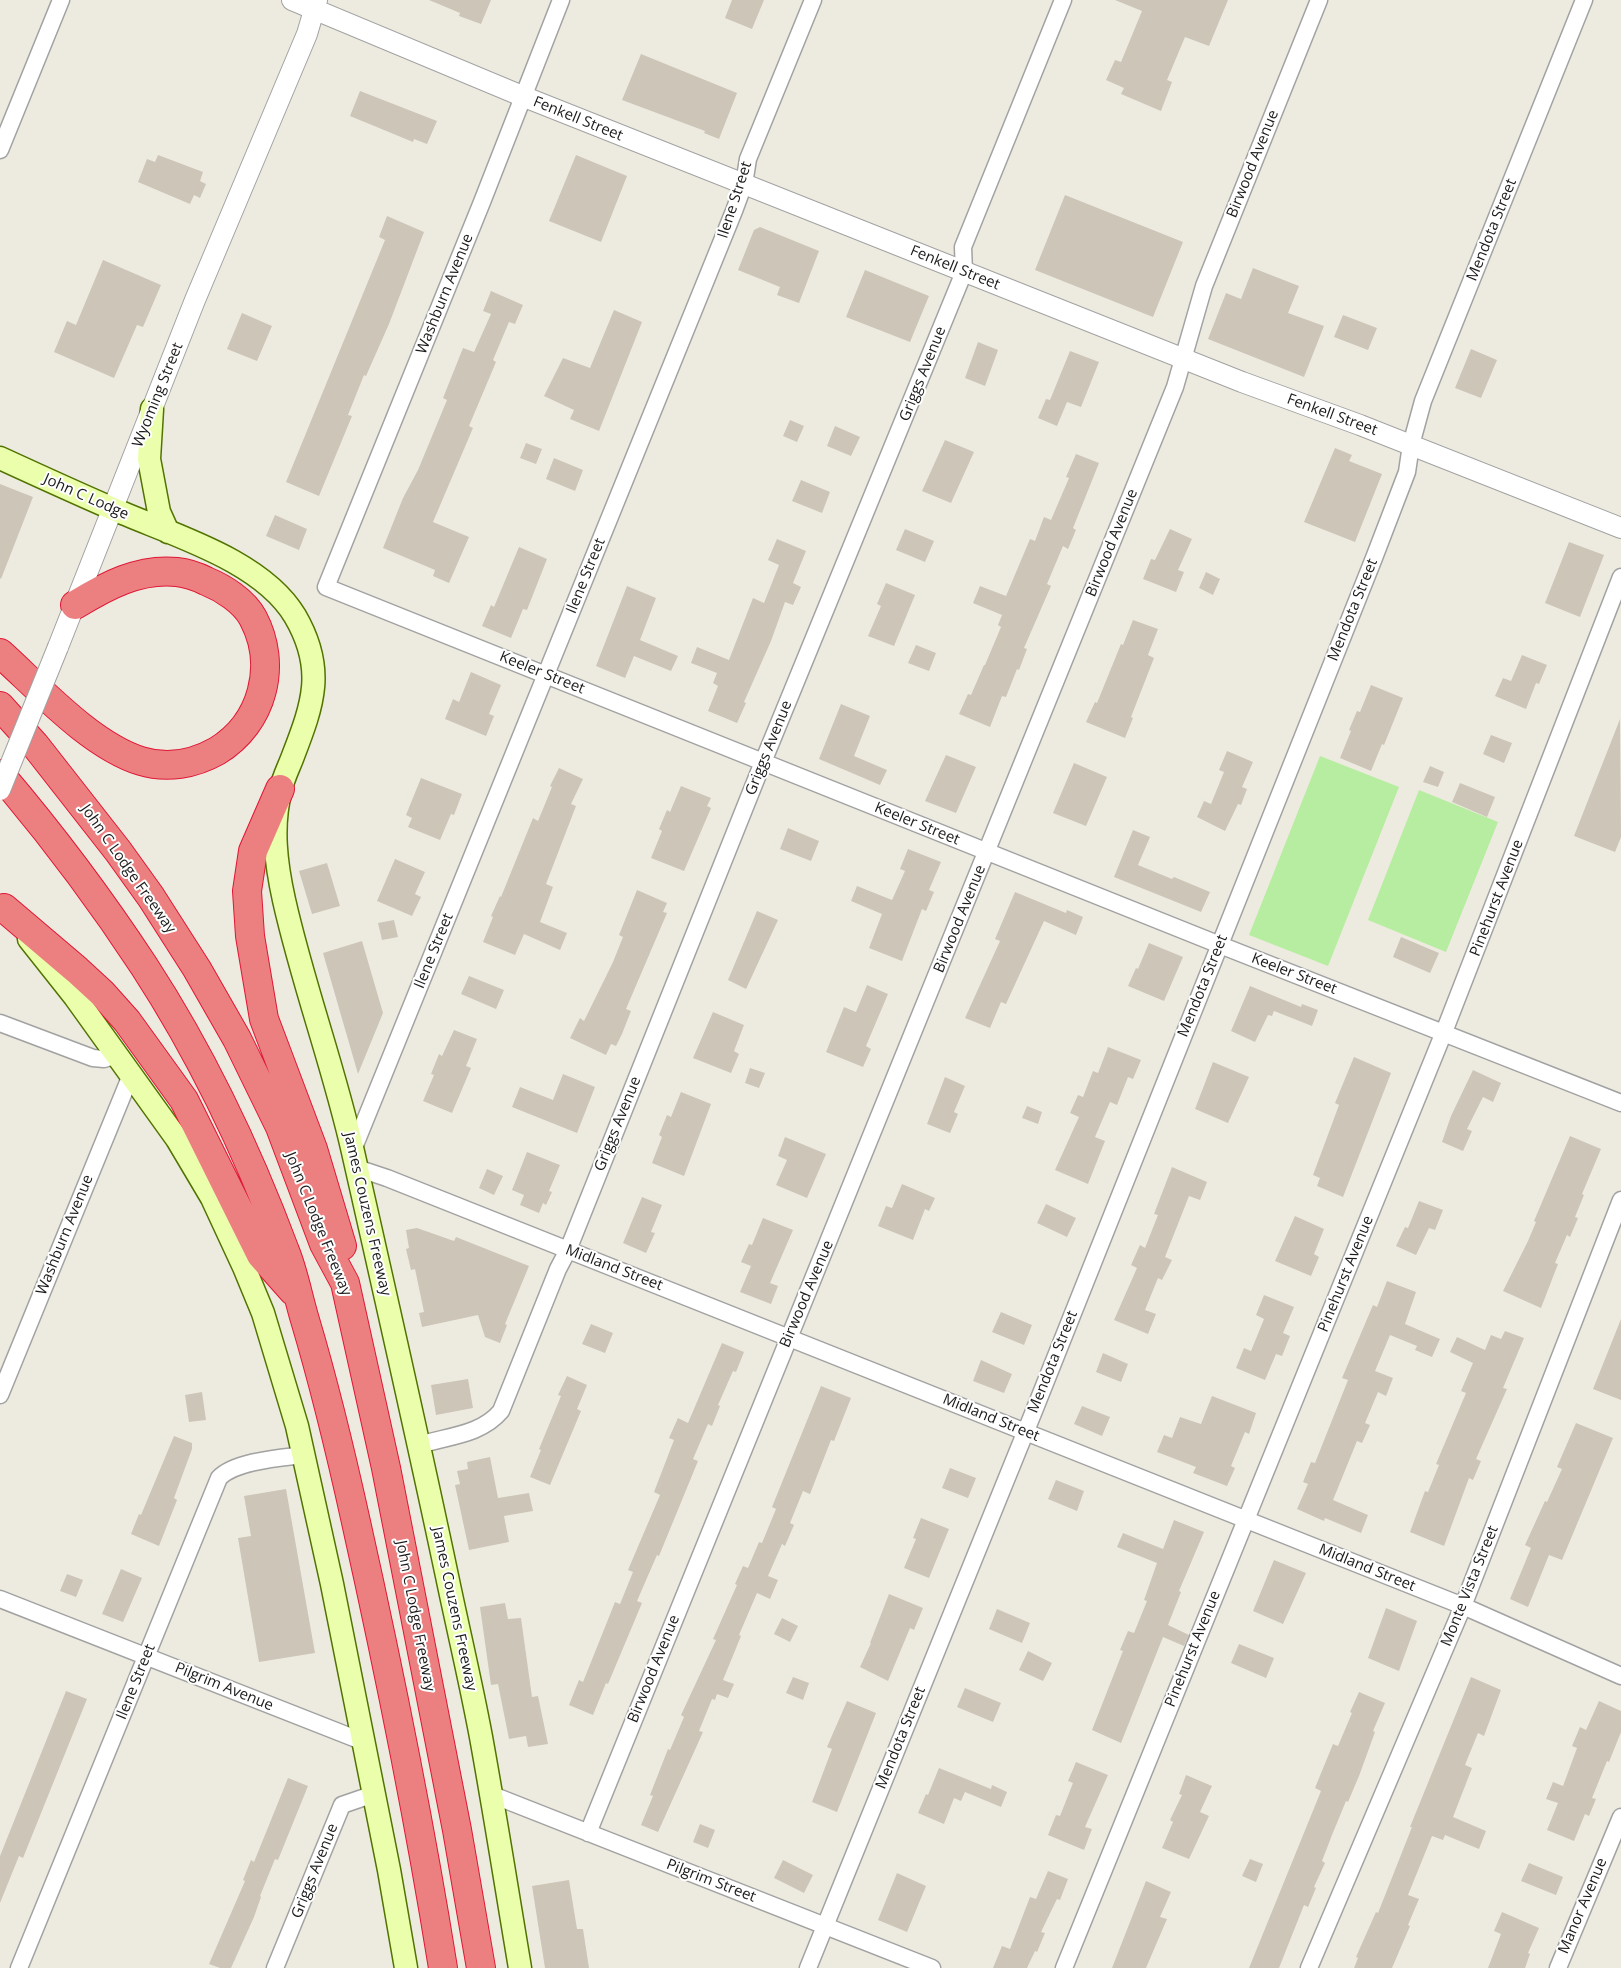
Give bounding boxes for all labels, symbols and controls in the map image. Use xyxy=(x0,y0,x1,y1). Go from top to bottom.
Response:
street label: Fenkell Street xyxy=(531,93,625,145)
street label: Birwood Avenue xyxy=(1223,108,1283,220)
street label: Ilene Street xyxy=(714,159,756,241)
street label: Mendota Street xyxy=(1463,176,1521,284)
street label: Washburn Avenue xyxy=(413,231,477,357)
street label: Fenkell Street xyxy=(908,242,1002,294)
street label: Griggs Avenue xyxy=(896,324,950,424)
street label: Wyoming Street xyxy=(129,340,187,450)
street label: Fenkell Street xyxy=(1284,390,1380,440)
street label: John C Lodge xyxy=(41,470,131,524)
street label: Birwood Avenue xyxy=(1082,487,1142,599)
street label: Ilene Street xyxy=(563,536,609,616)
street label: Mendota Street xyxy=(1324,556,1382,664)
street label: Keeler Street xyxy=(497,648,587,698)
street label: Griggs Avenue xyxy=(742,698,796,798)
street label: Keeler Street xyxy=(872,799,962,849)
street label: John C Lodge Freeway xyxy=(77,801,179,937)
street label: Pinehurst Avenue xyxy=(1466,837,1528,959)
street label: Birwood Avenue xyxy=(930,863,990,975)
street label: Ilene Street xyxy=(411,911,457,991)
street label: Mendota Street xyxy=(1174,932,1232,1040)
street label: Keeler Street xyxy=(1249,949,1339,999)
street label: Griggs Avenue xyxy=(591,1074,645,1174)
street label: James Couzens Freeway xyxy=(339,1130,395,1298)
street label: John C Lodge Freeway xyxy=(281,1150,355,1298)
street label: Washburn Avenue xyxy=(33,1172,97,1298)
street label: Pinehurst Avenue xyxy=(1315,1213,1377,1335)
street label: Birwood Avenue xyxy=(776,1238,838,1350)
street label: Midland Street xyxy=(563,1241,665,1295)
street label: Mendota Street xyxy=(1024,1308,1082,1416)
street label: Midland Street xyxy=(940,1390,1042,1446)
street label: Monte Vista Street xyxy=(1438,1523,1502,1649)
street label: James Couzens Freeway xyxy=(428,1525,480,1693)
street label: John C Lodge Freeway xyxy=(392,1539,438,1693)
street label: Midland Street xyxy=(1316,1540,1418,1596)
street label: Pinehurst Avenue xyxy=(1162,1588,1224,1710)
street label: Birwood Avenue xyxy=(624,1613,684,1725)
street label: Ilene Street xyxy=(113,1642,159,1722)
street label: Pilgrim Avenue xyxy=(172,1659,276,1715)
street label: Mendota Street xyxy=(872,1684,930,1792)
street label: Griggs Avenue xyxy=(288,1821,342,1921)
street label: Manor Avenue xyxy=(1555,1855,1611,1957)
street label: Pilgrim Street xyxy=(664,1856,758,1906)

